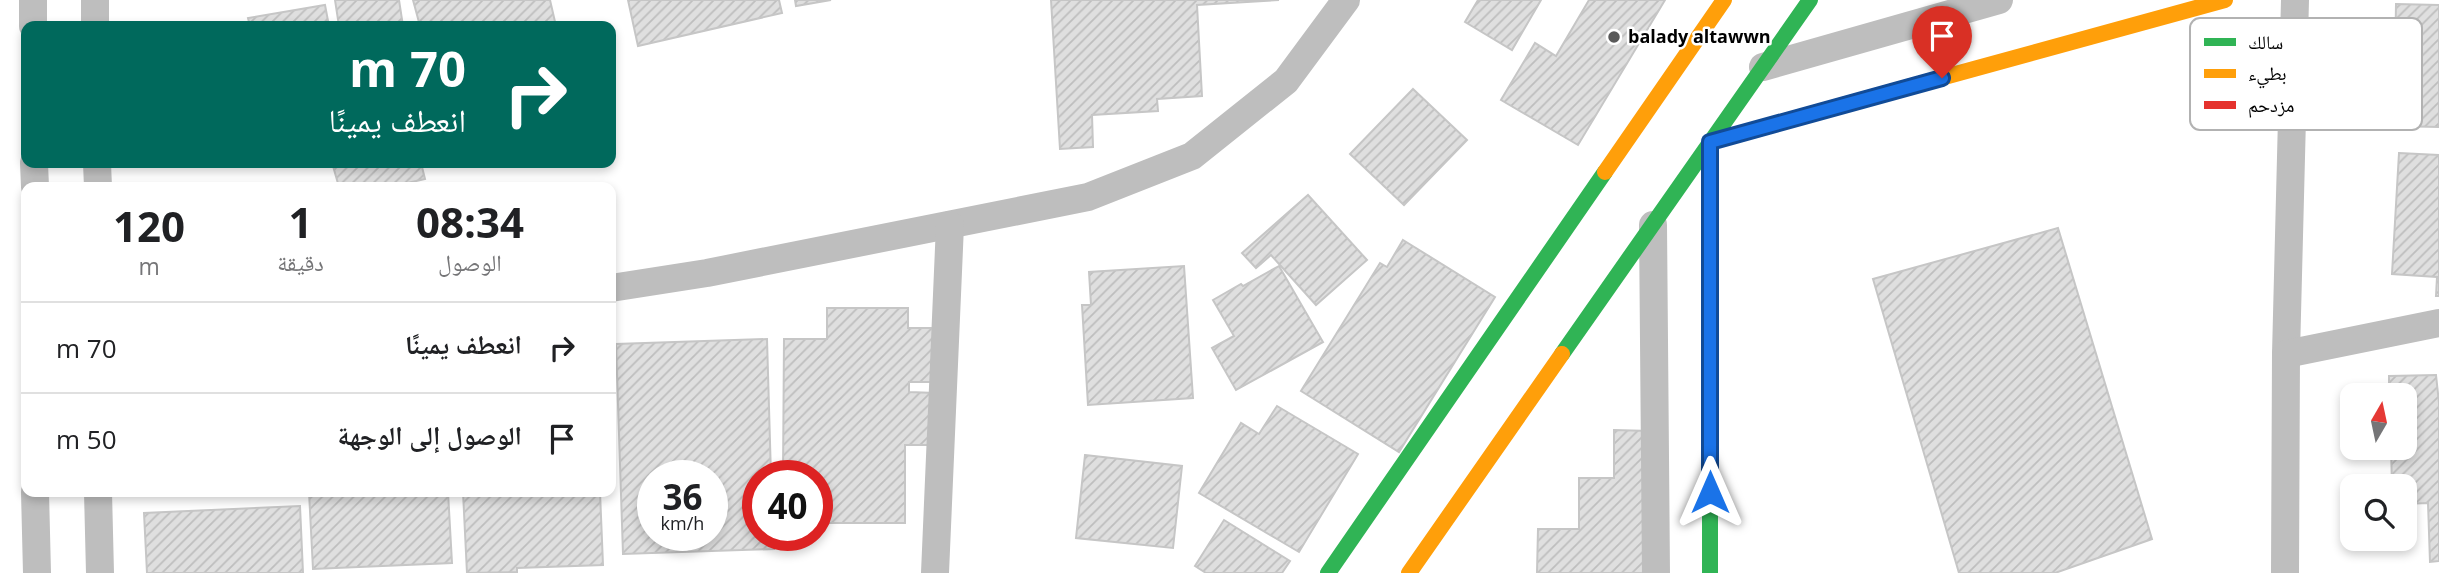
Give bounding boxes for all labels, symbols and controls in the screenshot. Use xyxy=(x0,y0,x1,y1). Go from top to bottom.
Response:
pin xyxy=(1912,6,1972,78)
icon: arrive xyxy=(1923,17,1961,55)
legend xyxy=(2190,18,2422,130)
place label: balady altawwn xyxy=(1628,24,1771,48)
marker: balady altawwn xyxy=(1606,29,1622,45)
text: سالك xyxy=(2248,29,2283,55)
text: 70 m xyxy=(349,35,466,101)
icon: right xyxy=(490,49,581,140)
text: بطيء xyxy=(2248,60,2287,89)
text: مزدحم xyxy=(2248,92,2294,118)
text: انعطف يمينًا xyxy=(329,98,466,141)
text: 1 xyxy=(289,193,313,250)
text: 08:34 xyxy=(416,193,524,250)
text: 120 xyxy=(113,197,185,254)
text: دقيقة xyxy=(277,246,324,278)
text: الوصول xyxy=(438,246,502,278)
text: m xyxy=(138,250,160,282)
text: انعطف يمينًا xyxy=(405,326,522,362)
icon: right xyxy=(543,329,581,367)
text: 70 m xyxy=(56,330,117,366)
north arrow xyxy=(2340,383,2417,460)
map controls xyxy=(2340,383,2417,551)
text: الوصول إلى الوجهة xyxy=(338,417,522,453)
icon: arrive xyxy=(543,420,581,458)
text: 50 m xyxy=(56,421,117,457)
position arrow xyxy=(1673,455,1747,529)
speed limit sign: 40 xyxy=(742,460,833,551)
text: 36 xyxy=(662,473,703,520)
button: search xyxy=(2340,474,2417,551)
text: km/h xyxy=(661,511,704,535)

